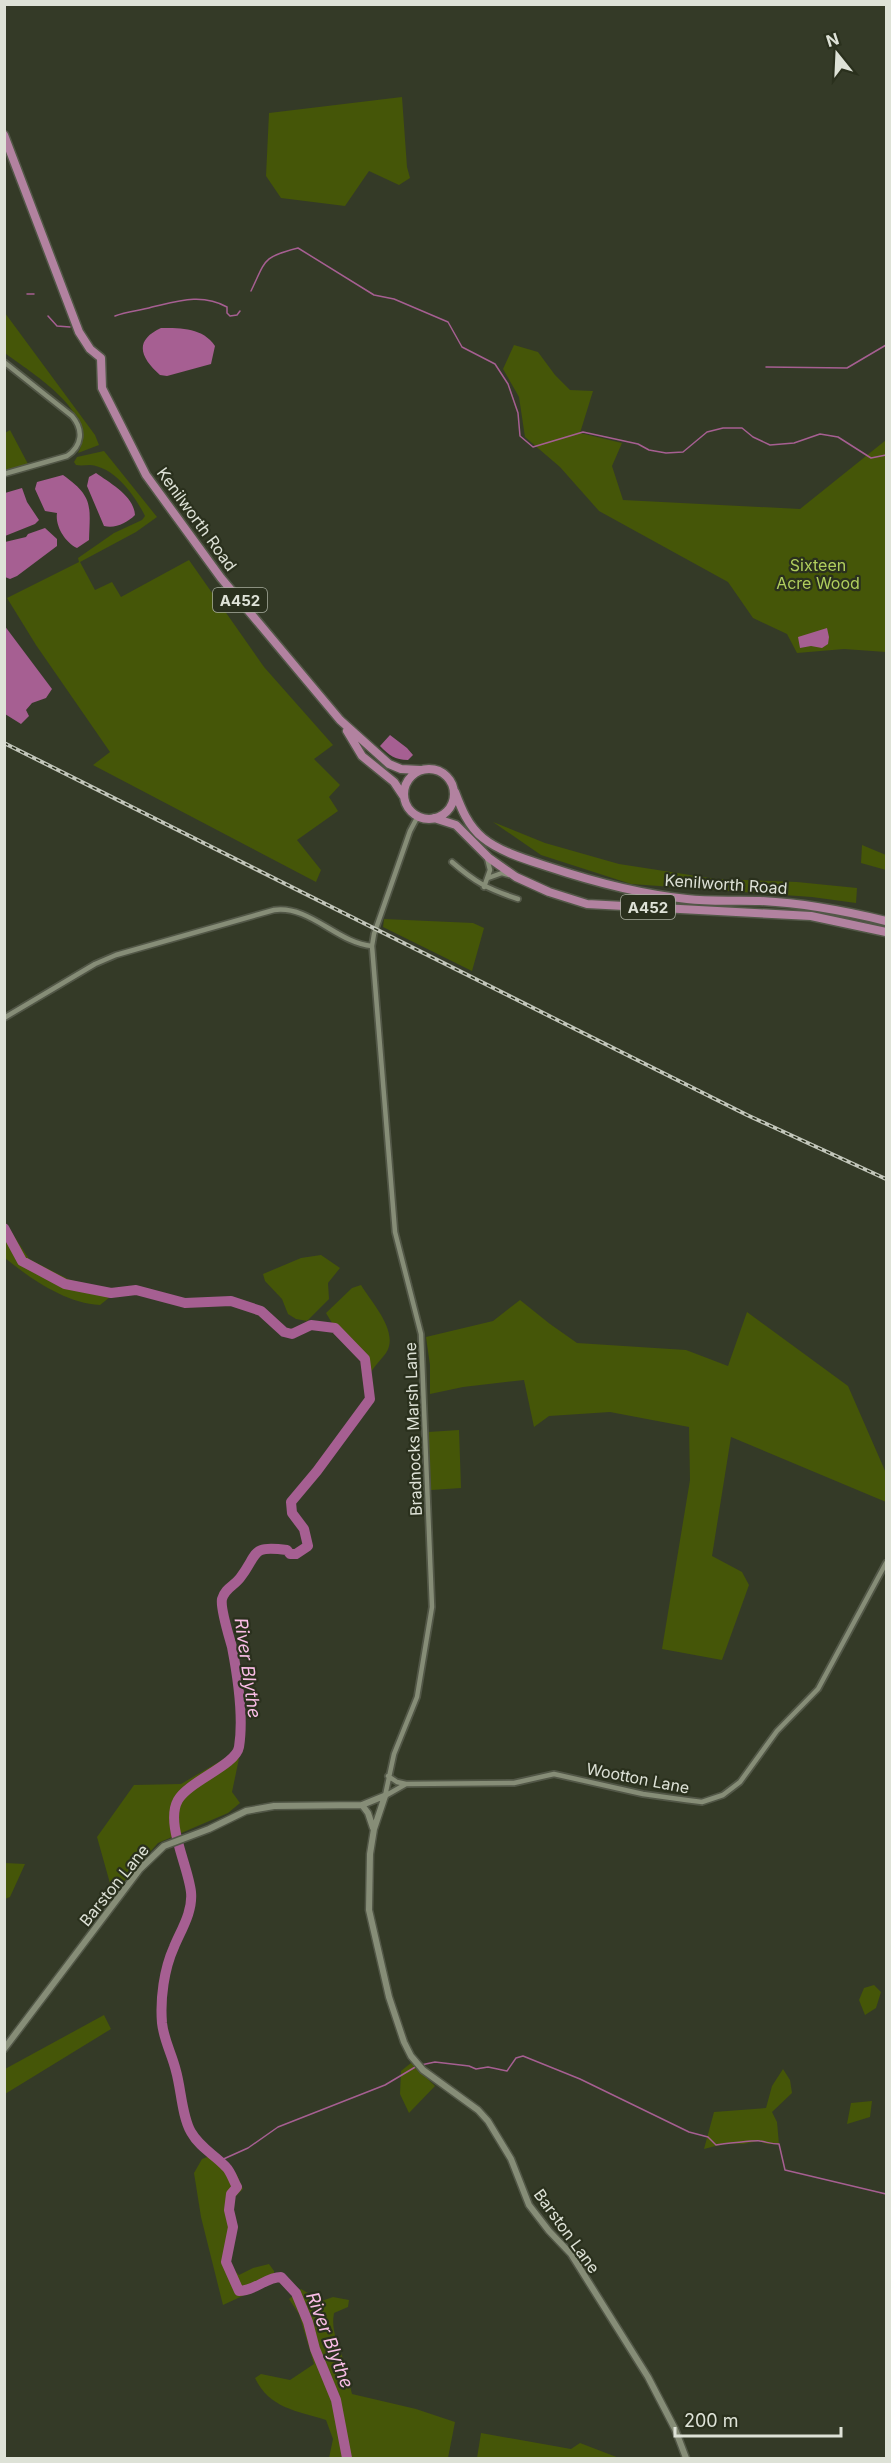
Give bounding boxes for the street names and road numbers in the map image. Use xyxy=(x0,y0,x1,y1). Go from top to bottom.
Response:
street label: Kenilworth Road xyxy=(153,463,241,575)
road number: A452 xyxy=(213,588,267,612)
street label: Kenilworth Road xyxy=(664,870,788,898)
road number: A452 xyxy=(621,895,675,919)
street label: Bradnocks Marsh Lane xyxy=(400,1342,426,1516)
street label: Wootton Lane xyxy=(585,1758,691,1798)
street label: Barston Lane xyxy=(75,1840,153,1930)
street label: Barston Lane xyxy=(530,2185,604,2277)

